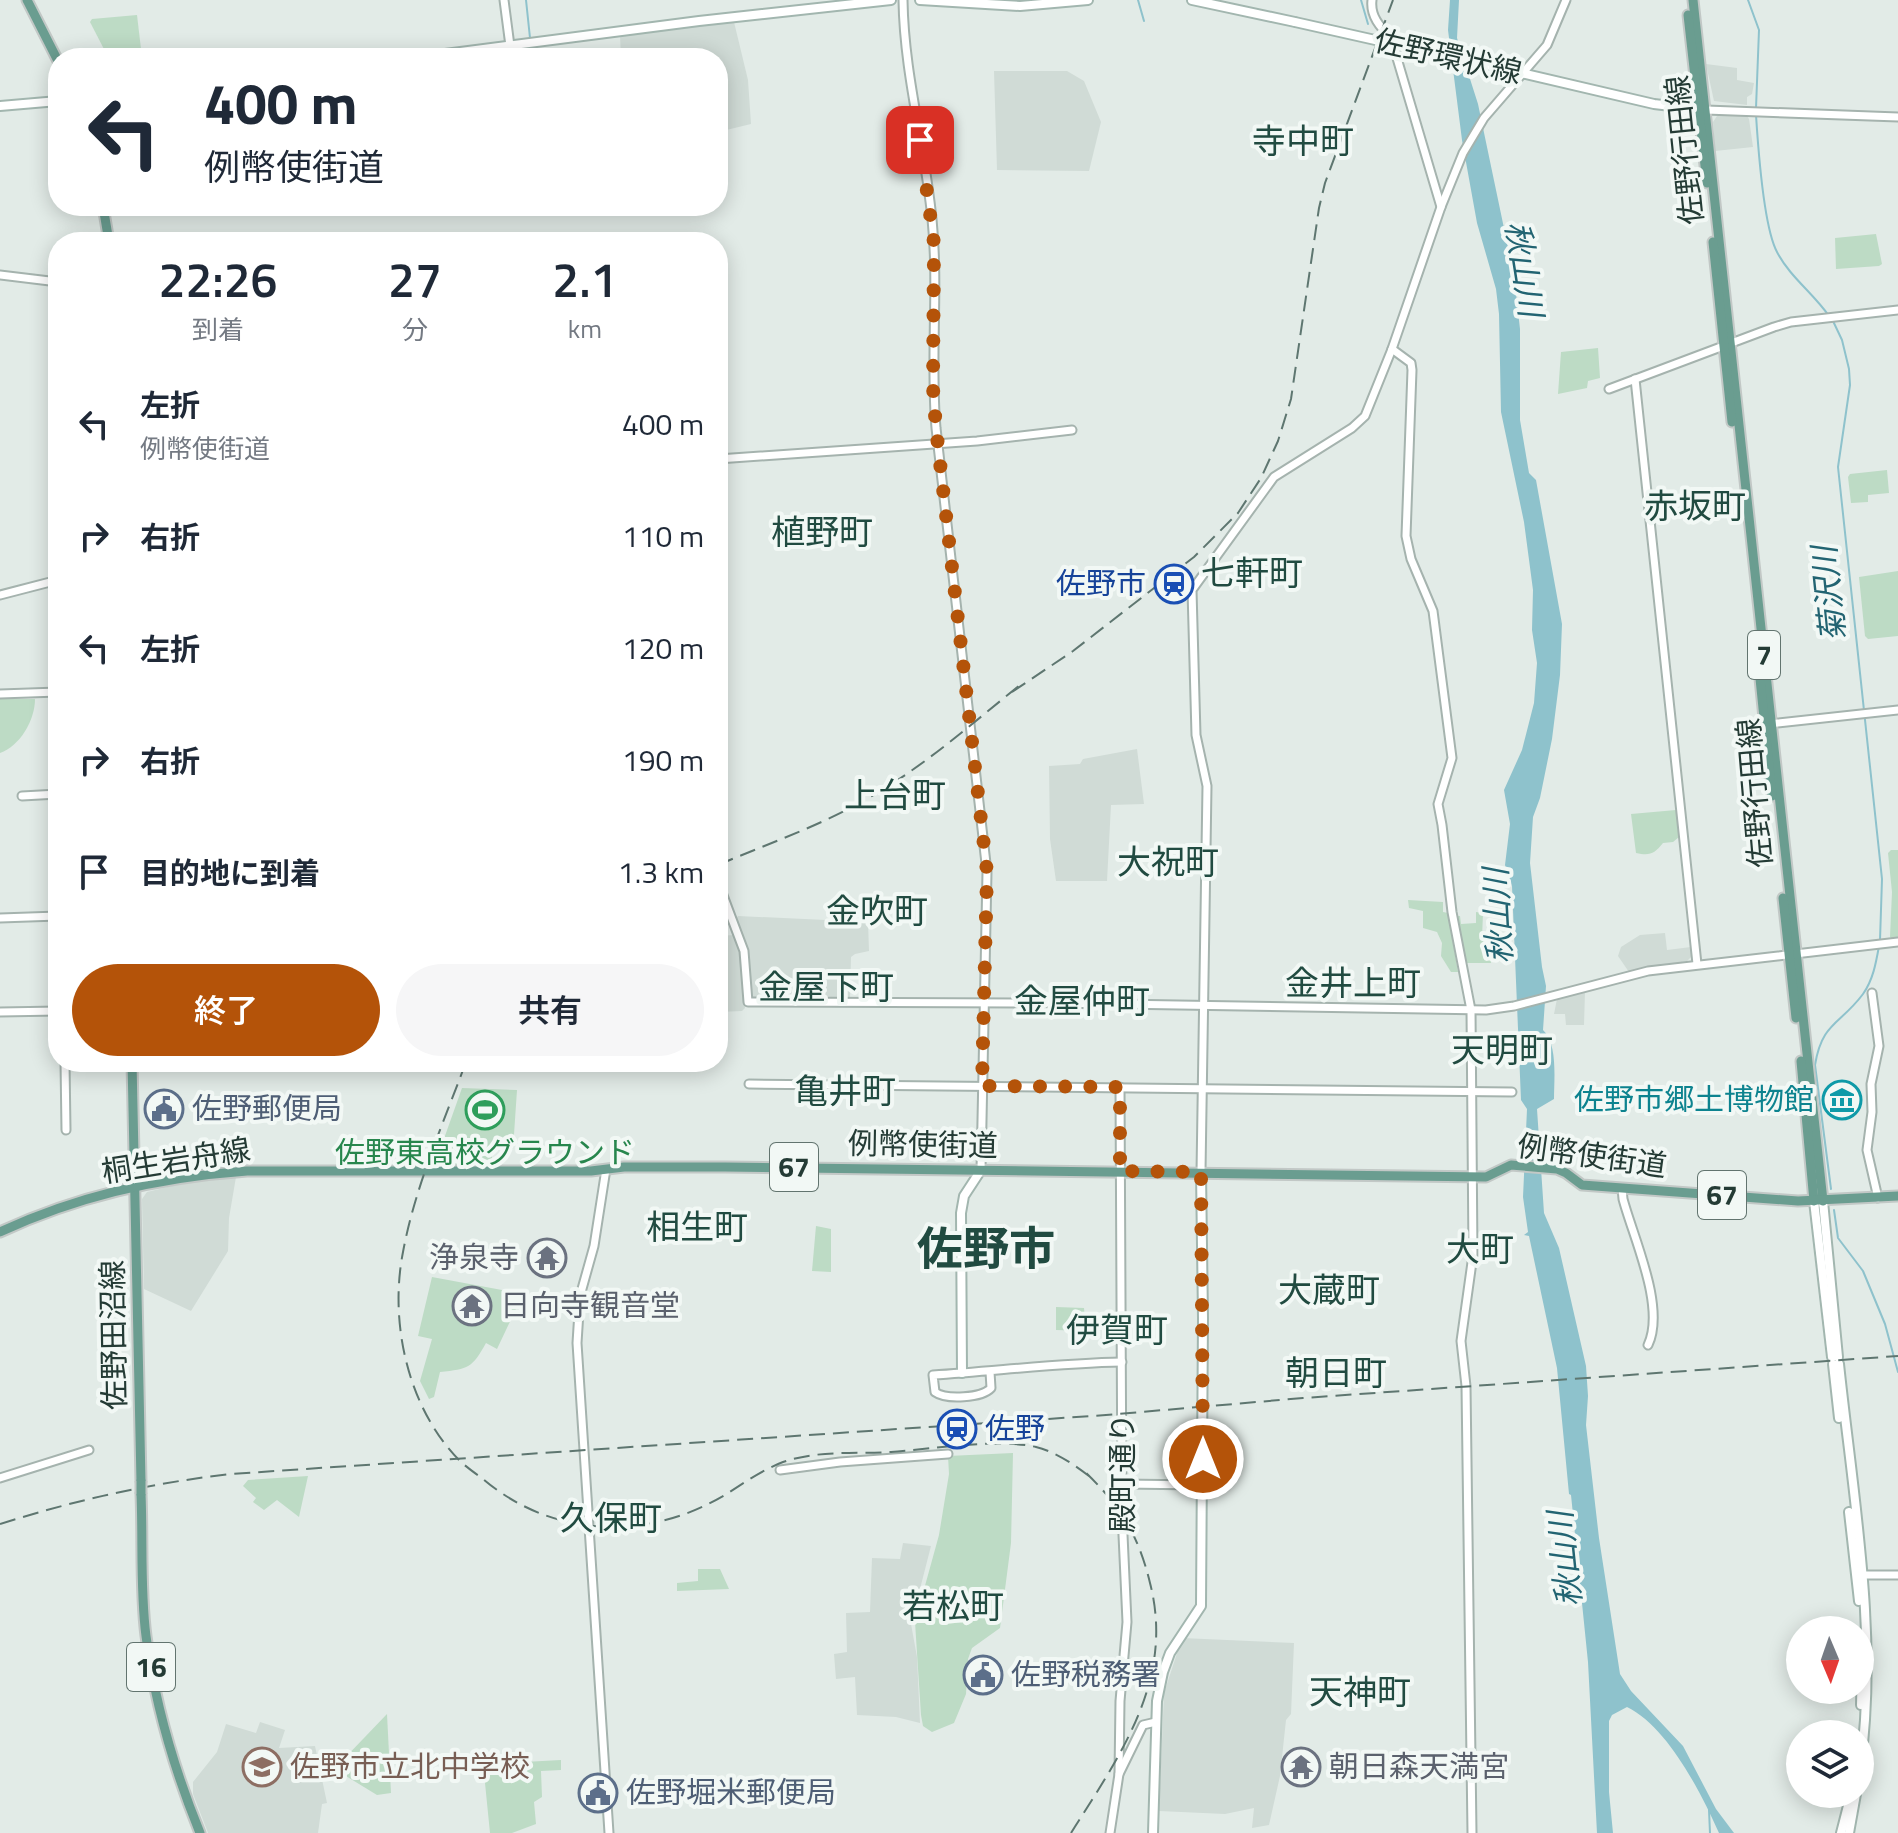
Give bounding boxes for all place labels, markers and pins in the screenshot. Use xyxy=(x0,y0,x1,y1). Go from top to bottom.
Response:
pin xyxy=(886,106,954,174)
place label: 佐野市 xyxy=(1056,560,1146,606)
station icon: 佐野市 xyxy=(1153,563,1195,605)
place label: 佐野市郷土博物館 xyxy=(1574,1076,1814,1122)
museum icon: 佐野市郷土博物館 xyxy=(1821,1079,1863,1121)
place label: 佐野郵便局 xyxy=(192,1085,342,1131)
public building icon: 佐野郵便局 xyxy=(143,1088,185,1130)
sports icon: 佐野東高校グラウンド xyxy=(464,1089,506,1131)
place label: 佐野東高校グラウンド xyxy=(335,1129,635,1175)
place label: 浄泉寺 xyxy=(429,1234,519,1280)
temple icon: 浄泉寺 xyxy=(526,1237,568,1279)
place label: 日向寺観音堂 xyxy=(500,1282,680,1328)
temple icon: 日向寺観音堂 xyxy=(451,1285,493,1327)
place label: 佐野 xyxy=(985,1405,1045,1451)
station icon: 佐野 xyxy=(936,1408,978,1450)
place label: 佐野税務署 xyxy=(1011,1651,1161,1697)
public building icon: 佐野税務署 xyxy=(962,1654,1004,1696)
place label: 佐野市立北中学校 xyxy=(290,1743,530,1789)
place label: 朝日森天満宮 xyxy=(1329,1743,1509,1789)
school or university icon: 佐野市立北中学校 xyxy=(241,1746,283,1788)
temple icon: 朝日森天満宮 xyxy=(1280,1746,1322,1788)
place label: 佐野堀米郵便局 xyxy=(626,1769,836,1815)
public building icon: 佐野堀米郵便局 xyxy=(577,1772,619,1814)

